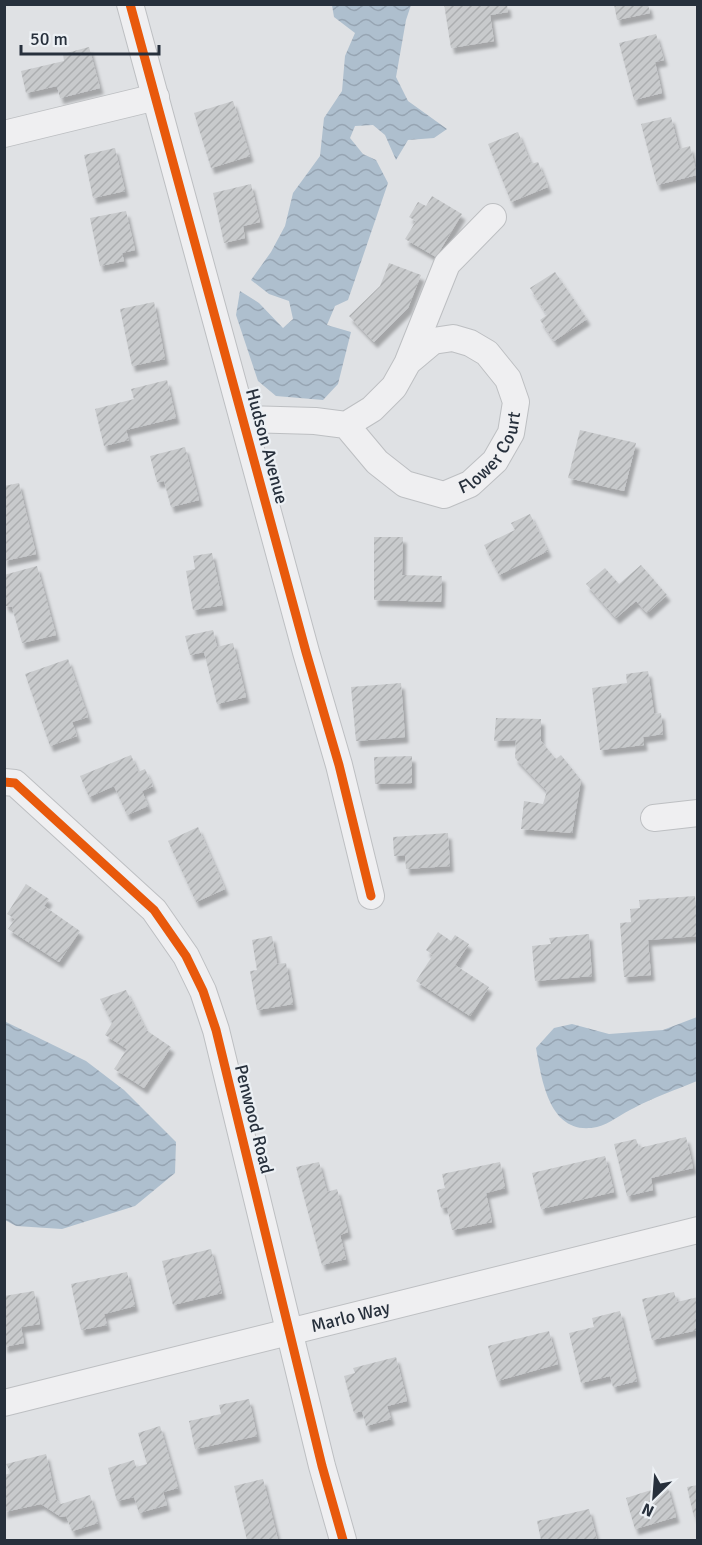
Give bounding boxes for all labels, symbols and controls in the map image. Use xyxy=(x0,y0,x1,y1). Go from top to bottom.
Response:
scale bar xyxy=(21,18,159,56)
text: 50 m xyxy=(30,28,68,50)
street label: Hudson Avenue xyxy=(241,386,293,506)
street label: Flower Court xyxy=(455,410,525,499)
street label: Penwood Road xyxy=(230,1062,278,1176)
street label: Marlo Way xyxy=(309,1296,393,1337)
north arrow xyxy=(624,1467,684,1527)
text: N xyxy=(639,1498,657,1521)

